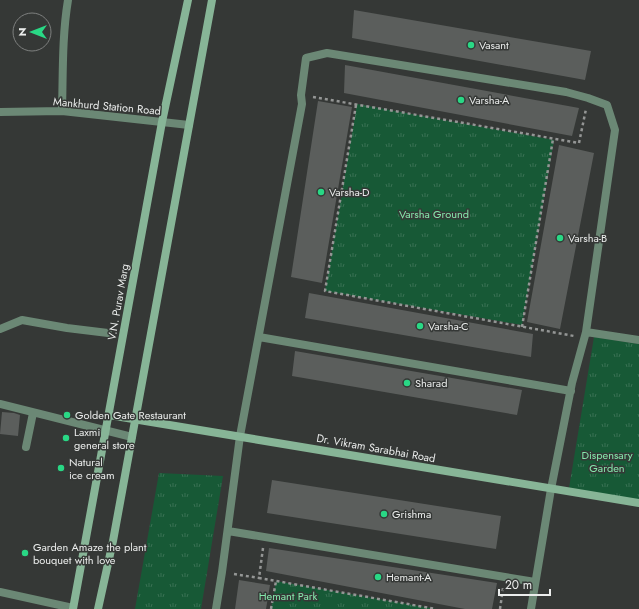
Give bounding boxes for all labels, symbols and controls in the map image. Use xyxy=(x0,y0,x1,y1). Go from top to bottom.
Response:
north arrow xyxy=(12,12,52,52)
text: N xyxy=(14,28,30,36)
place label: Vasant xyxy=(479,37,509,53)
marker: Vasant xyxy=(466,40,476,50)
place label: Varsha-A xyxy=(469,92,510,108)
street label: Mankhurd Station Road xyxy=(53,93,161,119)
marker: Varsha-A xyxy=(456,95,466,105)
place label: Varsha-D xyxy=(329,184,370,200)
marker: Varsha-D xyxy=(316,187,326,197)
park label: Varsha Ground xyxy=(399,206,469,222)
place label: Varsha-B xyxy=(568,230,607,246)
marker: Varsha-B xyxy=(555,233,565,243)
street label: V.N. Purav Marg xyxy=(103,262,133,342)
place label: Varsha-C xyxy=(428,318,469,334)
marker: Varsha-C xyxy=(415,321,425,331)
place label: Sharad xyxy=(415,375,447,391)
marker: Sharad xyxy=(402,378,412,388)
place label: Golden Gate Restaurant xyxy=(75,407,186,423)
marker: Golden Gate Restaurant xyxy=(62,410,72,420)
place label: Laxmi general store xyxy=(74,424,135,453)
street label: Dr. Vikram Sarabhai Road xyxy=(315,430,437,466)
marker: Laxmi general store xyxy=(61,433,71,443)
park label: Dispensary Garden xyxy=(581,447,633,476)
place label: Natural ice cream xyxy=(69,454,115,483)
marker: Natural ice cream xyxy=(56,463,66,473)
place label: Grishma xyxy=(392,506,431,522)
marker: Grishma xyxy=(379,509,389,519)
place label: Garden Amaze the plant bouquet with love xyxy=(33,539,147,568)
marker: Garden Amaze the plant bouquet with love xyxy=(20,548,30,558)
place label: Hemant-A xyxy=(386,569,432,585)
scale bar xyxy=(499,571,550,597)
marker: Hemant-A xyxy=(373,572,383,582)
text: 20 m xyxy=(505,576,532,594)
park label: Hemant Park xyxy=(259,588,318,604)

